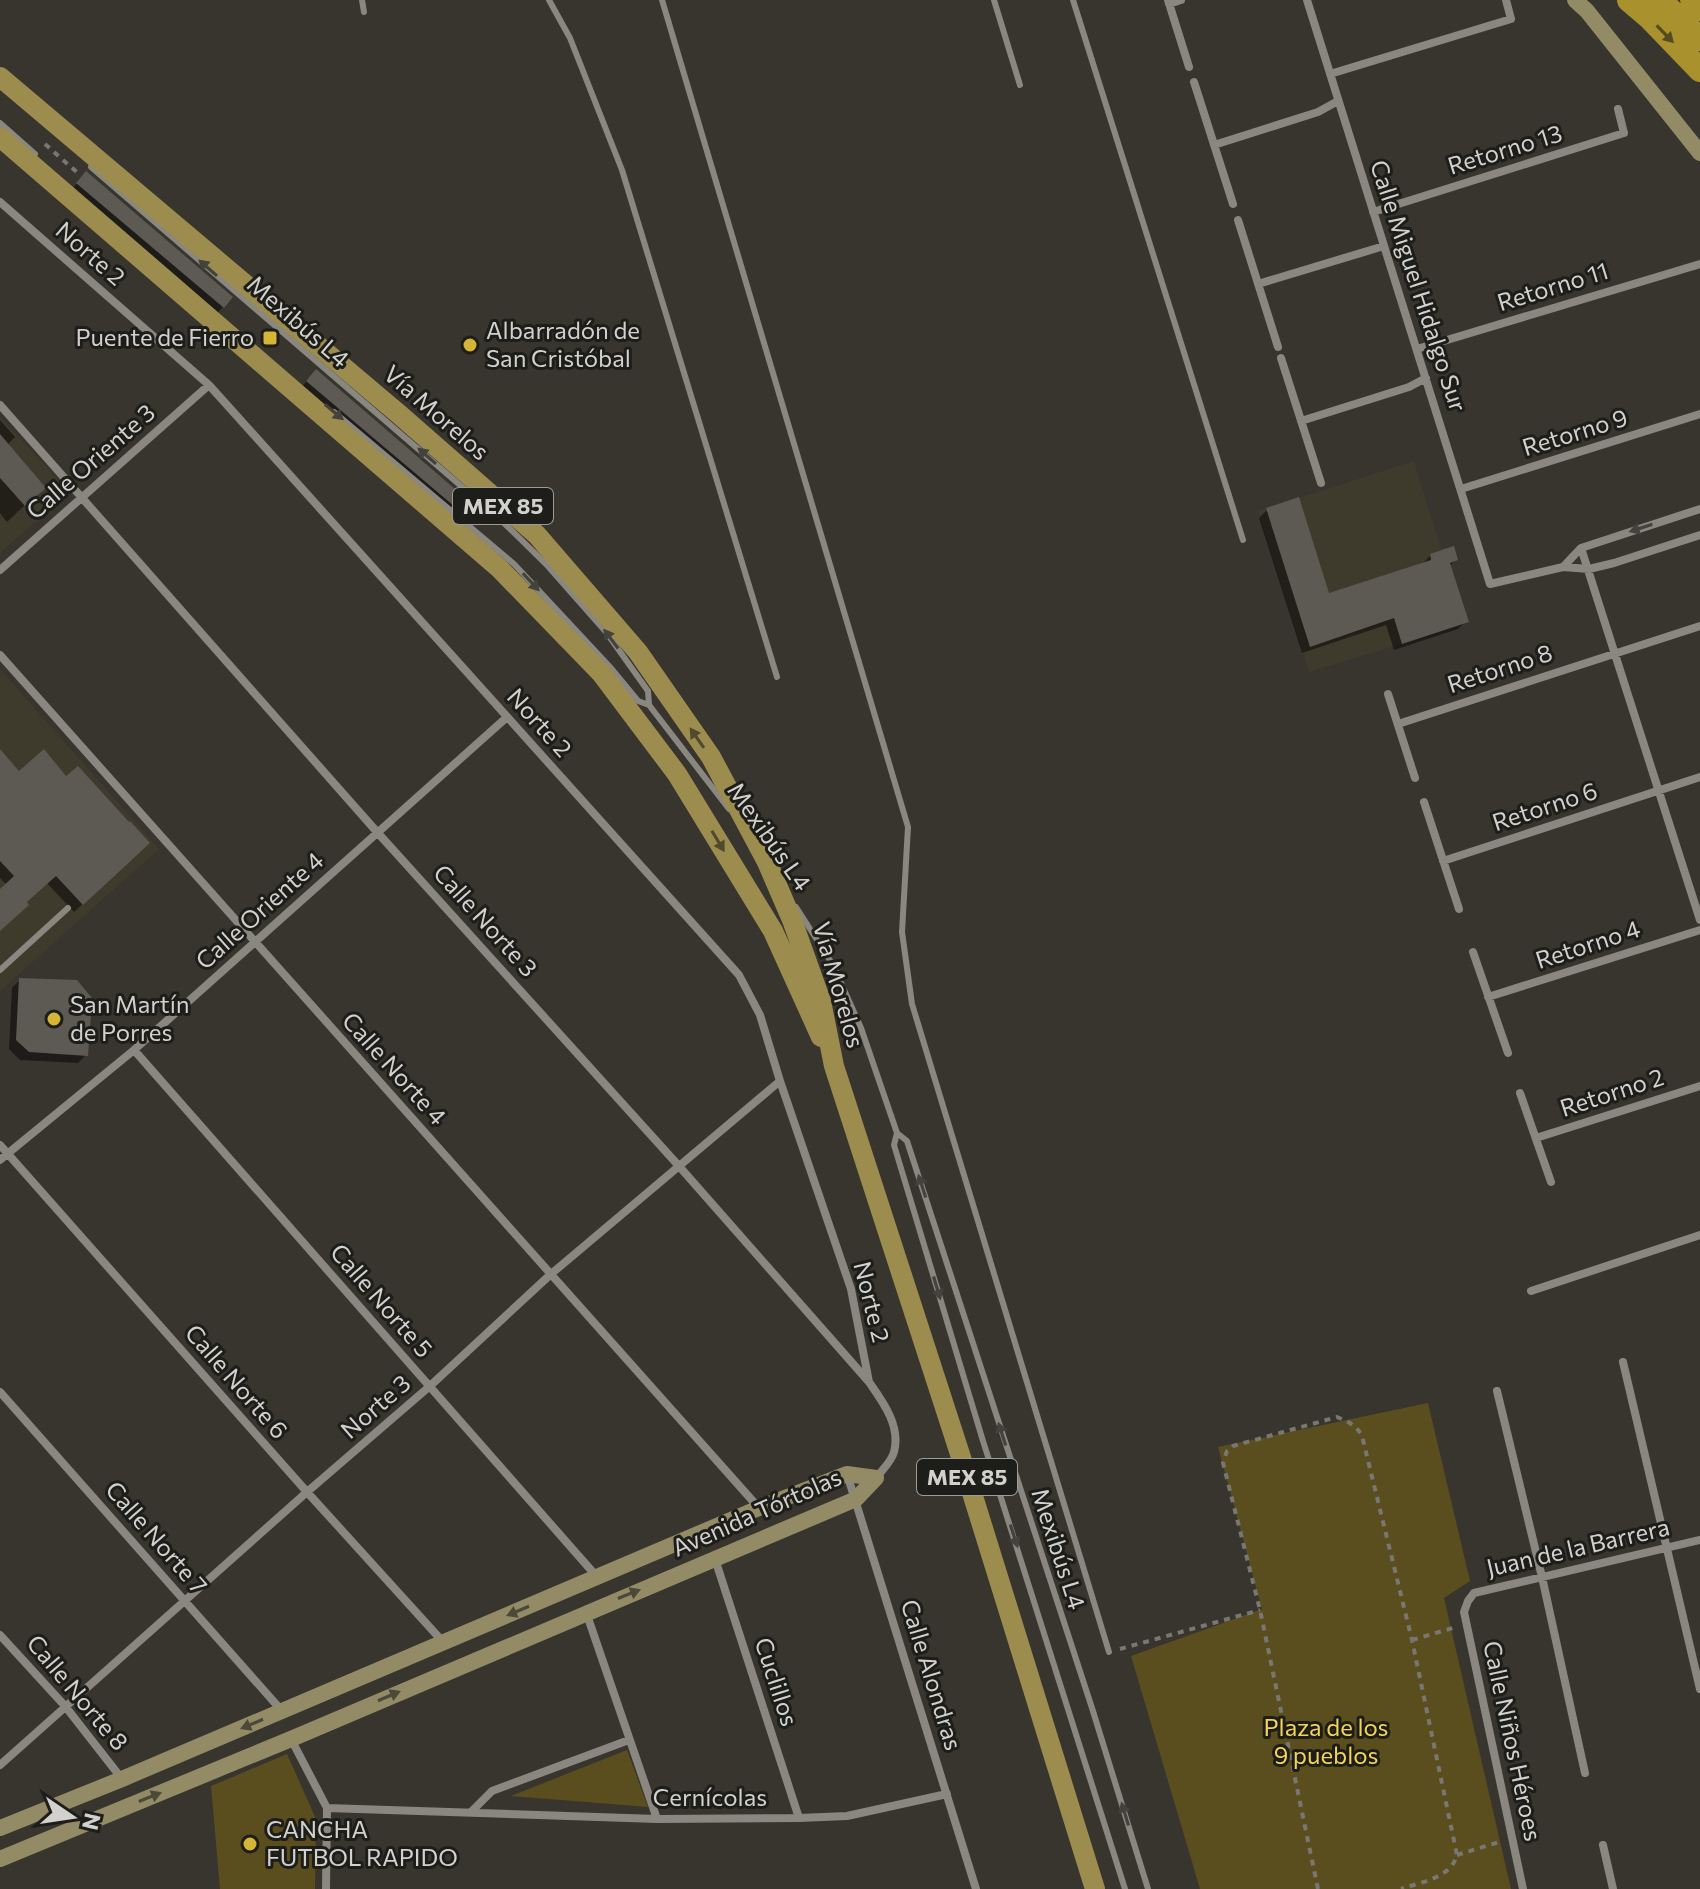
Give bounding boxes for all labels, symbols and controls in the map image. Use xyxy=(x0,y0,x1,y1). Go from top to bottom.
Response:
one-way arrow xyxy=(1656,24,1674,43)
street label: Retorno 13 xyxy=(1444,117,1565,180)
street label: Calle Miguel Hidalgo Sur xyxy=(1365,156,1474,415)
street label: Norte 2 xyxy=(50,215,132,291)
street label: Retorno 11 xyxy=(1494,255,1612,316)
one-way arrow xyxy=(199,260,218,278)
street label: Mexibús L4 xyxy=(242,269,356,373)
place label: Albarradón de San Cristóbal xyxy=(486,315,640,372)
place label: Puente de Fierro xyxy=(75,322,254,351)
marker: Puente de Fierro xyxy=(261,329,279,347)
marker: Albarradón de San Cristóbal xyxy=(461,336,479,354)
street label: Vía Morelos xyxy=(379,358,495,465)
street label: Calle Oriente 3 xyxy=(20,397,160,525)
street label: Retorno 9 xyxy=(1518,402,1631,461)
one-way arrow xyxy=(324,403,344,420)
one-way arrow xyxy=(417,448,436,466)
road number: MEX 85 xyxy=(453,488,553,524)
one-way arrow xyxy=(1628,522,1652,535)
one-way arrow xyxy=(521,572,539,591)
one-way arrow xyxy=(603,629,619,649)
street label: Retorno 8 xyxy=(1443,637,1556,698)
street label: Norte 2 xyxy=(502,682,578,762)
one-way arrow xyxy=(690,727,705,748)
street label: Retorno 6 xyxy=(1488,775,1601,836)
street label: Mexibús L4 xyxy=(722,776,818,896)
one-way arrow xyxy=(710,830,724,852)
street label: Calle Oriente 4 xyxy=(189,845,329,975)
street label: Calle Norte 3 xyxy=(428,858,544,982)
street label: Retorno 4 xyxy=(1531,913,1644,974)
street label: Vía Morelos xyxy=(808,918,871,1051)
place label: San Martín de Porres xyxy=(70,989,190,1046)
street label: Calle Norte 4 xyxy=(337,1006,453,1130)
marker: San Martín de Porres xyxy=(45,1010,63,1028)
street label: Retorno 2 xyxy=(1556,1061,1667,1122)
one-way arrow xyxy=(915,1174,927,1198)
street label: Calle Norte 5 xyxy=(325,1237,439,1363)
street label: Norte 2 xyxy=(848,1258,896,1345)
one-way arrow xyxy=(931,1276,944,1300)
street label: Calle Norte 6 xyxy=(180,1318,295,1444)
street label: Norte 3 xyxy=(334,1368,416,1444)
one-way arrow xyxy=(995,1422,1007,1446)
road number: MEX 85 xyxy=(917,1459,1017,1495)
street label: Avenida Tórtolas xyxy=(667,1461,845,1562)
street label: Calle Norte 7 xyxy=(100,1475,214,1599)
street label: Mexibús L4 xyxy=(1026,1484,1093,1613)
street label: Juan de la Barrera xyxy=(1483,1511,1672,1582)
one-way arrow xyxy=(1008,1525,1020,1549)
one-way arrow xyxy=(617,1588,641,1601)
street label: Calle Alondras xyxy=(896,1596,969,1753)
one-way arrow xyxy=(506,1605,530,1618)
street label: Calle Norte 8 xyxy=(21,1628,135,1756)
street label: Cuclillos xyxy=(750,1634,805,1729)
street label: Calle Niños Héroes xyxy=(1478,1638,1549,1843)
one-way arrow xyxy=(378,1690,401,1703)
park label: Plaza de los 9 pueblos xyxy=(1263,1712,1389,1769)
one-way arrow xyxy=(241,1717,264,1730)
north arrow xyxy=(32,1777,112,1857)
street label: Cernícolas xyxy=(653,1782,767,1811)
one-way arrow xyxy=(138,1790,162,1803)
one-way arrow xyxy=(1118,1802,1131,1826)
text: N xyxy=(77,1811,107,1833)
place label: CANCHA FUTBOL RAPIDO xyxy=(266,1814,458,1871)
marker: CANCHA FUTBOL RAPIDO xyxy=(241,1835,259,1853)

